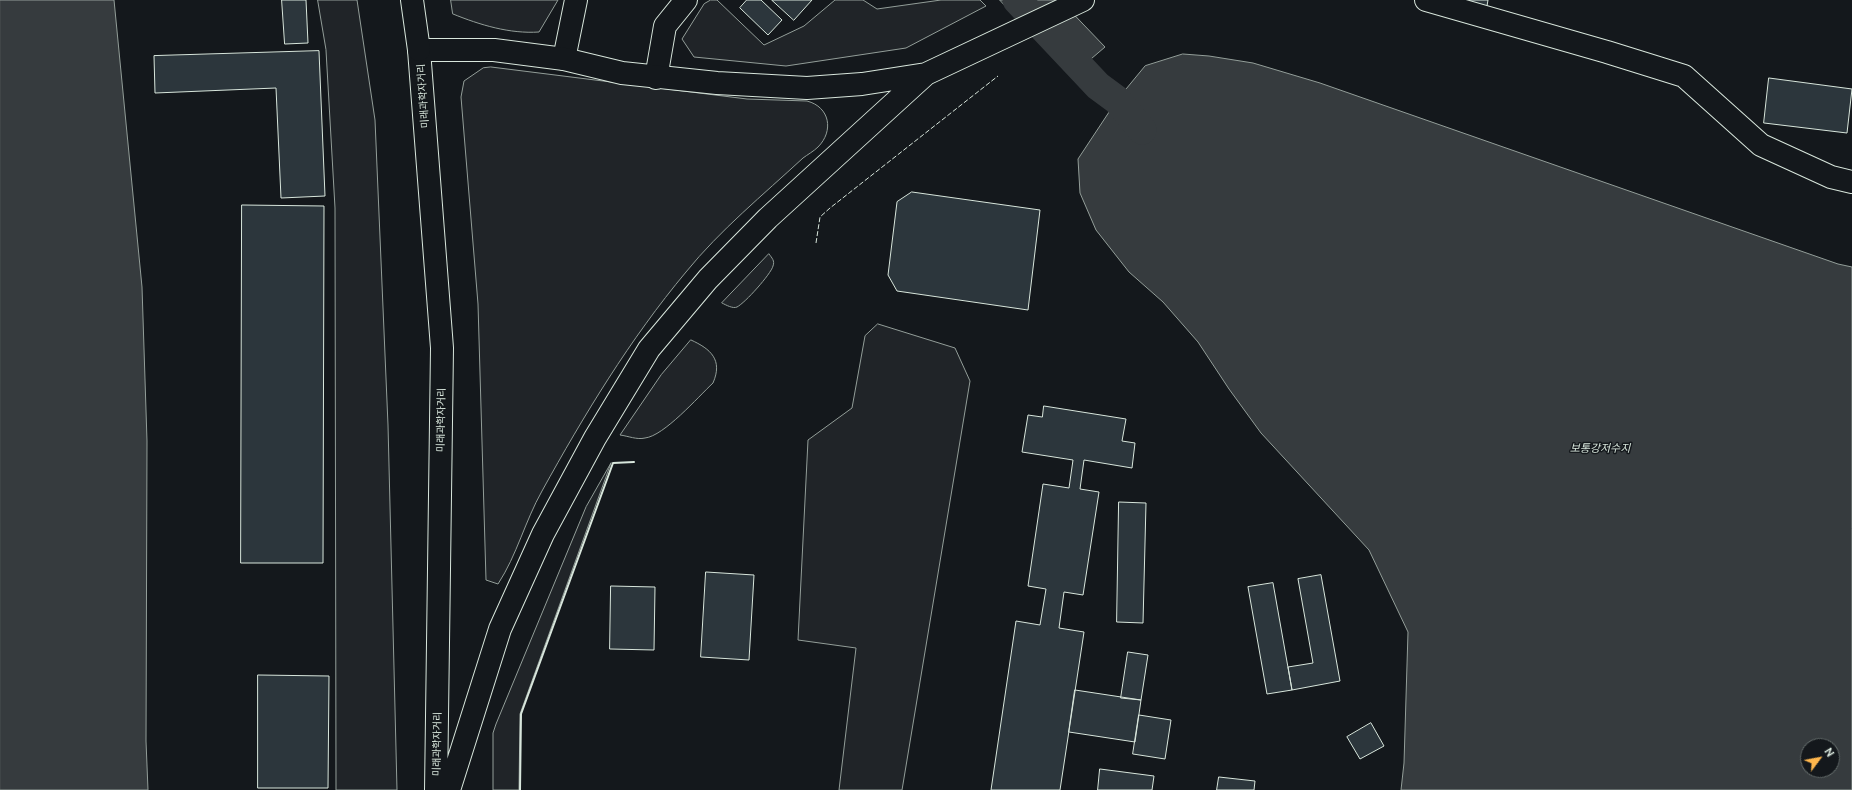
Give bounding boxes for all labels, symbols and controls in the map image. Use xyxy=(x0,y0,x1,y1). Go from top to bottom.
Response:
street label: 미래과학자거리 xyxy=(415,63,431,129)
street label: 미래과학자거리 xyxy=(434,388,448,452)
water label: 보통강저수지 xyxy=(1570,441,1630,455)
street label: 미래과학자거리 xyxy=(430,712,444,776)
north arrow xyxy=(1800,738,1840,778)
text: N xyxy=(1822,746,1837,759)

